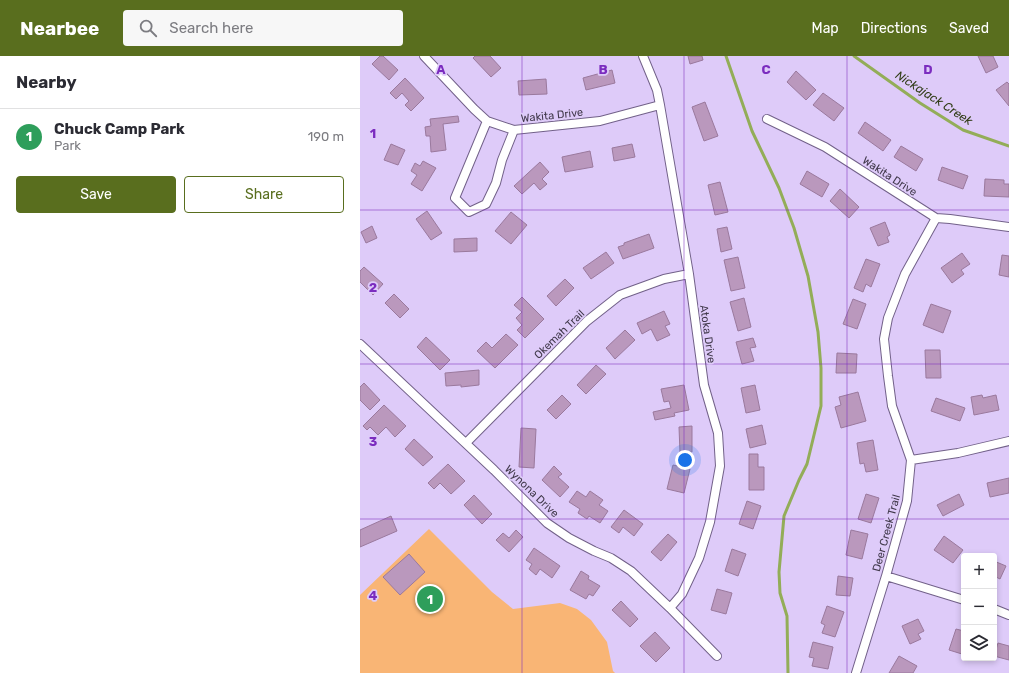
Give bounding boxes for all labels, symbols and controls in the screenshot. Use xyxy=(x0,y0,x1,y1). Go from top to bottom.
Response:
search box xyxy=(123,10,403,46)
text: Nearbee xyxy=(20,17,99,40)
icon: search xyxy=(137,17,159,39)
text: Search here xyxy=(169,19,254,37)
text: Map xyxy=(812,20,839,37)
text: Directions xyxy=(861,20,927,37)
text: Saved xyxy=(949,20,989,37)
text: A xyxy=(436,62,446,77)
text: B xyxy=(598,62,608,77)
text: C xyxy=(761,62,771,77)
text: D xyxy=(923,62,933,77)
water label: Nickajack Creek xyxy=(893,68,976,129)
text: Nearby xyxy=(16,72,77,92)
street label: Wakita Drive xyxy=(520,106,584,125)
text: Chuck Camp Park xyxy=(54,120,185,138)
text: 1 xyxy=(370,126,376,141)
text: 1 xyxy=(26,129,32,144)
text: 190 m xyxy=(308,129,344,144)
text: Park xyxy=(54,138,81,153)
street label: Wakita Drive xyxy=(860,154,919,199)
button: Save xyxy=(16,176,176,213)
button: Share xyxy=(184,176,344,213)
text: 2 xyxy=(369,280,377,295)
street label: Atoka Drive xyxy=(697,304,718,364)
street label: Okemah Trail xyxy=(531,307,587,362)
text: 3 xyxy=(369,434,378,449)
your location xyxy=(675,450,695,470)
street label: Wynona Drive xyxy=(502,462,561,520)
street label: Deer Creek Trail xyxy=(870,493,903,573)
map controls xyxy=(961,553,997,661)
button: + xyxy=(961,553,997,589)
pin: 1 xyxy=(417,584,443,614)
text: 4 xyxy=(369,588,378,603)
button: − xyxy=(961,589,997,625)
button: layers xyxy=(961,625,997,661)

